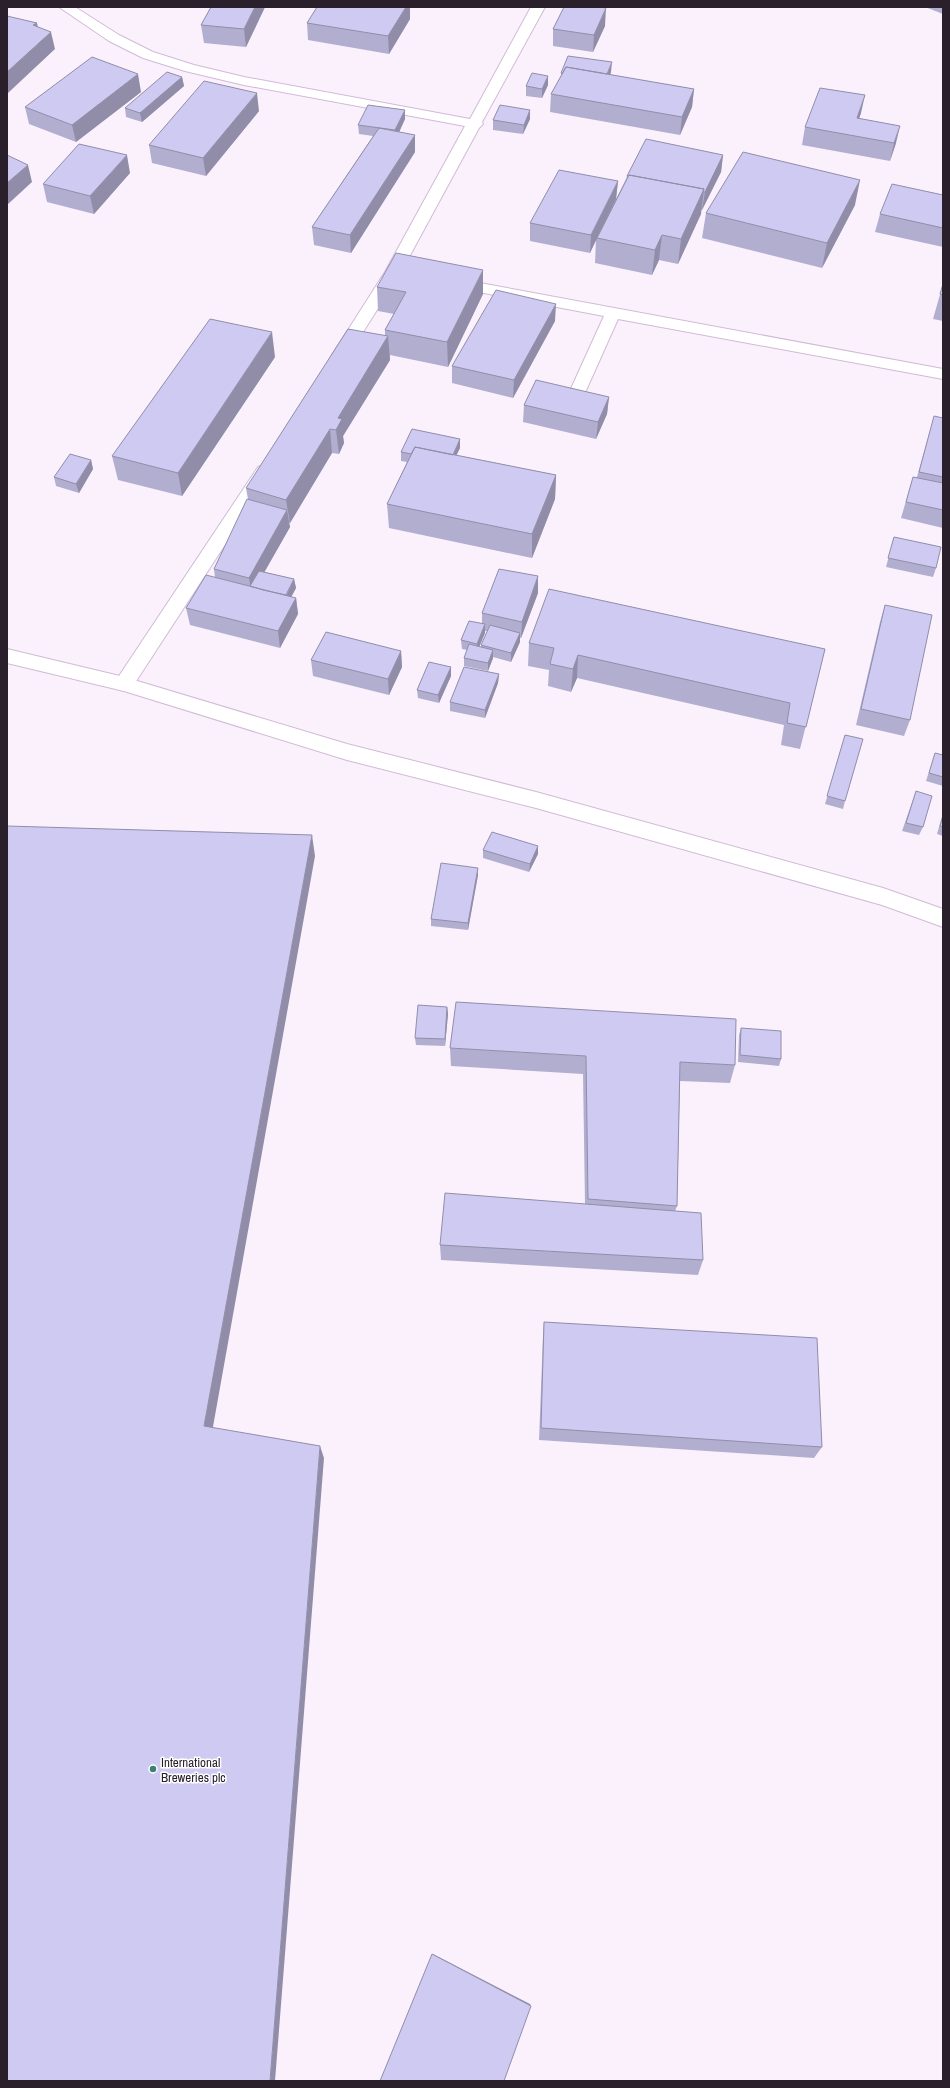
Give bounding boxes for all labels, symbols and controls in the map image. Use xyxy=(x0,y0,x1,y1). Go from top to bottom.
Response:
place label: International Breweries plc xyxy=(161,1754,226,1786)
marker: International Breweries plc xyxy=(148,1764,158,1774)

